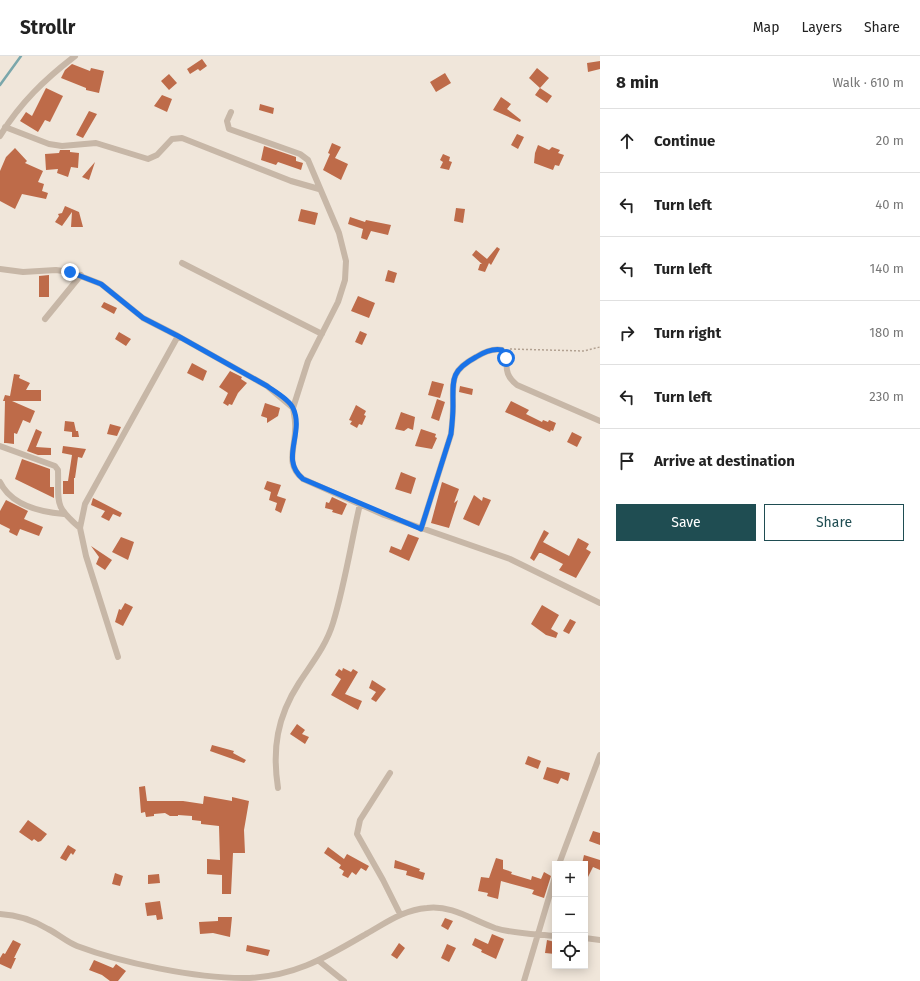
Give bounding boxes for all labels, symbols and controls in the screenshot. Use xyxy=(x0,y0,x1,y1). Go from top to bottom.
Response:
text: Strollr xyxy=(20,16,75,39)
text: Map xyxy=(753,19,779,36)
text: Layers xyxy=(801,19,842,36)
text: Share xyxy=(864,19,900,36)
text: 8 min xyxy=(616,72,659,93)
text: Walk · 610 m xyxy=(832,75,904,90)
icon: ahead xyxy=(616,130,638,152)
text: Continue xyxy=(654,132,715,150)
text: 20 m xyxy=(876,133,904,148)
icon: left xyxy=(616,194,638,216)
text: Turn left xyxy=(654,196,712,214)
text: 40 m xyxy=(875,197,904,212)
icon: left xyxy=(616,258,638,280)
text: Turn left xyxy=(654,260,712,278)
text: 140 m xyxy=(870,261,904,276)
route end xyxy=(61,263,79,281)
icon: right xyxy=(616,322,638,344)
text: Turn right xyxy=(654,324,721,342)
text: 180 m xyxy=(869,325,904,340)
route start xyxy=(497,349,515,367)
icon: left xyxy=(616,386,638,408)
text: Turn left xyxy=(654,388,712,406)
text: 230 m xyxy=(869,389,904,404)
icon: arrive xyxy=(616,450,638,472)
text: Arrive at destination xyxy=(654,452,795,470)
button: Save xyxy=(616,504,756,541)
button: Share xyxy=(764,504,904,541)
map controls xyxy=(552,861,588,969)
button: + xyxy=(552,861,588,897)
button: − xyxy=(552,897,588,933)
button: locate xyxy=(552,933,588,969)

